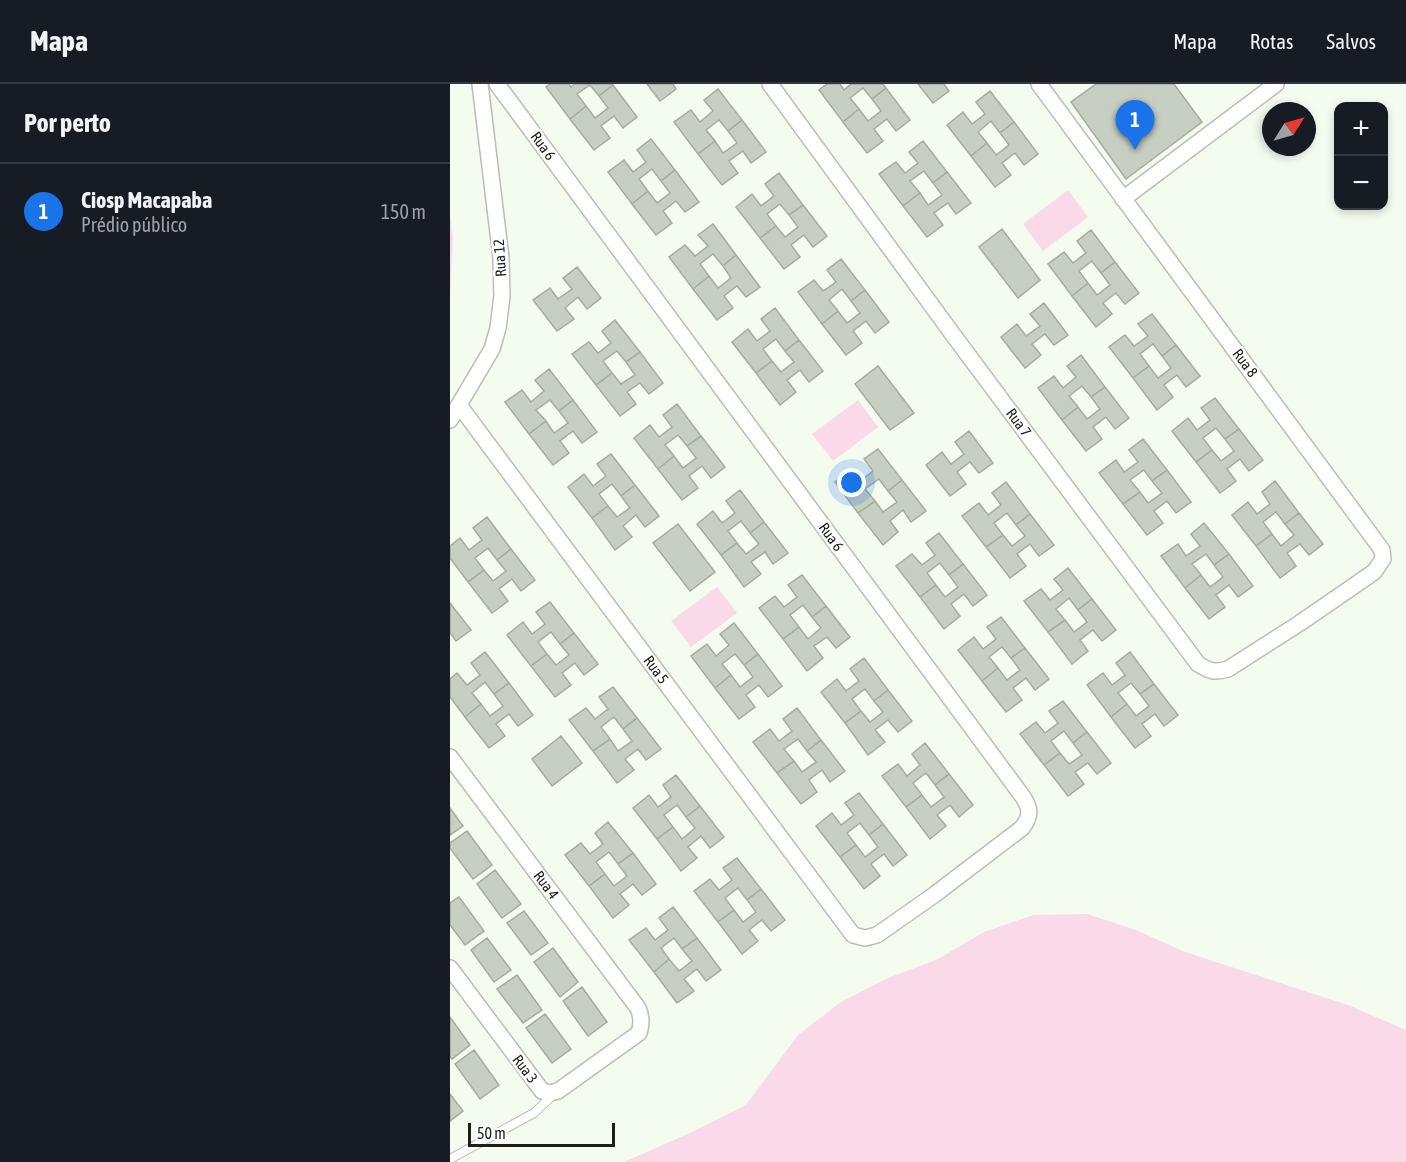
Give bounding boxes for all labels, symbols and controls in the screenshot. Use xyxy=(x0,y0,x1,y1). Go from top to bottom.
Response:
text: Mapa xyxy=(30,25,88,57)
text: Mapa xyxy=(1173,29,1217,53)
text: Rotas xyxy=(1250,29,1293,53)
text: Salvos xyxy=(1326,29,1376,53)
pin: 1 xyxy=(1116,100,1154,150)
north arrow xyxy=(1262,102,1316,156)
map controls xyxy=(1334,102,1388,210)
button: + xyxy=(1334,102,1388,156)
text: Por perto xyxy=(24,108,111,138)
street label: Rua 6 xyxy=(527,128,559,163)
button: − xyxy=(1334,156,1388,210)
text: Ciosp Macapaba xyxy=(81,187,212,213)
text: 1 xyxy=(39,200,48,223)
text: 150 m xyxy=(381,200,426,223)
text: Prédio público xyxy=(81,213,187,236)
street label: Rua 12 xyxy=(490,239,509,278)
street label: Rua 8 xyxy=(1229,345,1261,380)
street label: Rua 7 xyxy=(1003,405,1035,440)
your location xyxy=(837,468,866,497)
street label: Rua 6 xyxy=(815,519,847,554)
street label: Rua 5 xyxy=(640,652,672,687)
street label: Rua 4 xyxy=(530,867,562,902)
street label: Rua 3 xyxy=(509,1051,541,1086)
scale bar xyxy=(468,1120,615,1148)
text: 50 m xyxy=(477,1124,506,1142)

